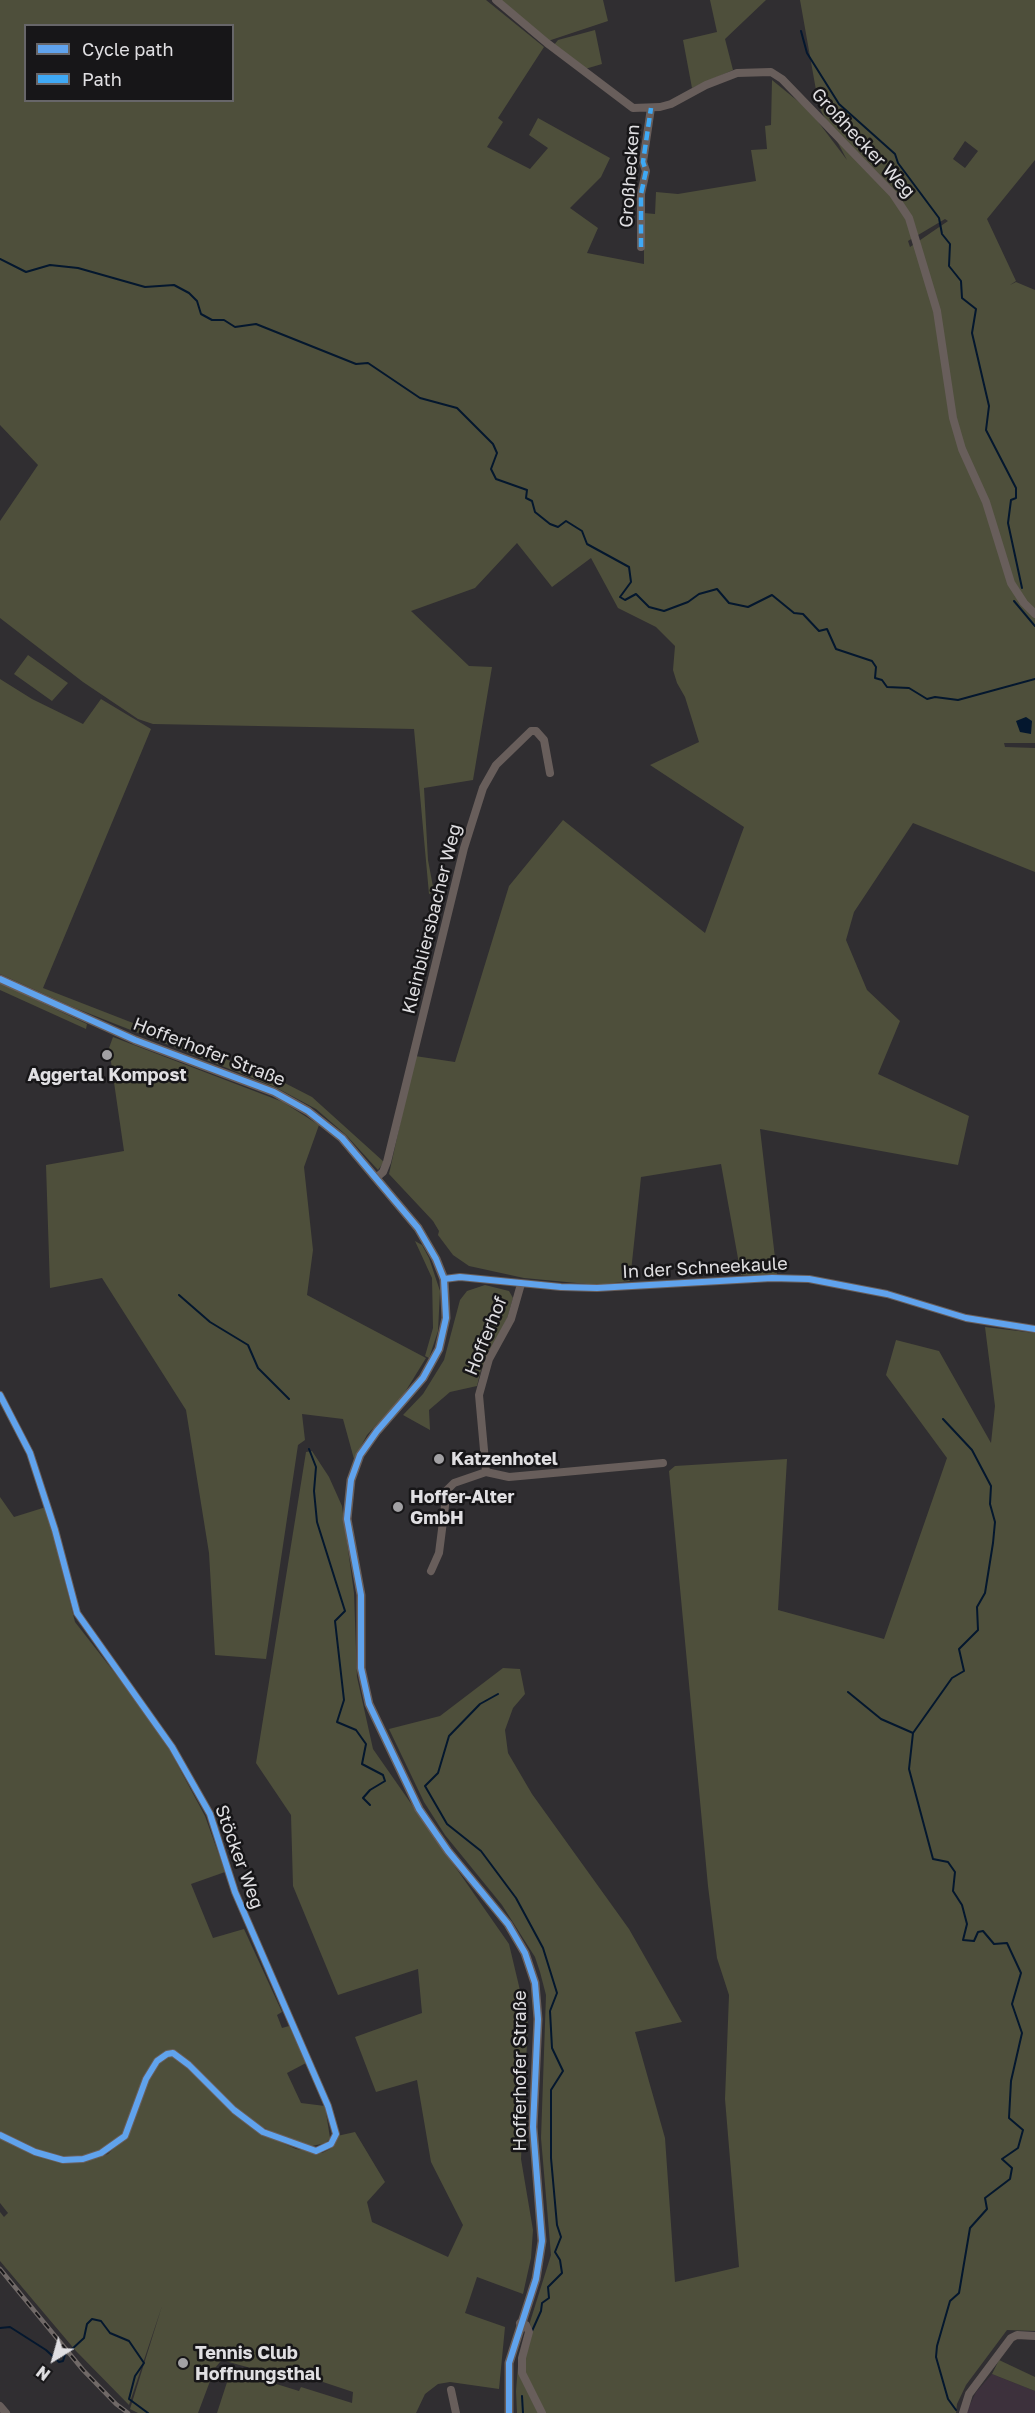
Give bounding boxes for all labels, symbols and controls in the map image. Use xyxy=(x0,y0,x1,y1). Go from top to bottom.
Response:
legend xyxy=(24,24,234,102)
text: Cycle path xyxy=(82,38,174,60)
text: Path xyxy=(82,68,122,90)
street label: Großhecker Weg xyxy=(807,84,919,202)
street label: Großhecken xyxy=(616,124,644,228)
street label: Kleinbliersbacher Weg xyxy=(398,822,466,1016)
street label: Hofferhofer Straße xyxy=(130,1013,288,1091)
marker: Aggertal Kompost xyxy=(100,1048,114,1062)
place label: Aggertal Kompost xyxy=(27,1064,187,1086)
street label: In der Schneekaule xyxy=(622,1253,788,1283)
street label: Hofferhof xyxy=(460,1293,512,1379)
place label: Katzenhotel xyxy=(451,1448,558,1470)
marker: Katzenhotel xyxy=(432,1452,446,1466)
place label: Hoffer-Alter GmbH xyxy=(410,1486,514,1528)
marker: Hoffer-Alter GmbH xyxy=(391,1500,405,1514)
street label: Stöcker Weg xyxy=(210,1802,268,1912)
street label: Hofferhofer Straße xyxy=(509,1990,531,2152)
north arrow xyxy=(24,2329,84,2389)
place label: Tennis Club Hoffnungsthal xyxy=(195,2342,321,2384)
marker: Tennis Club Hoffnungsthal xyxy=(176,2356,190,2370)
text: N xyxy=(32,2362,54,2385)

